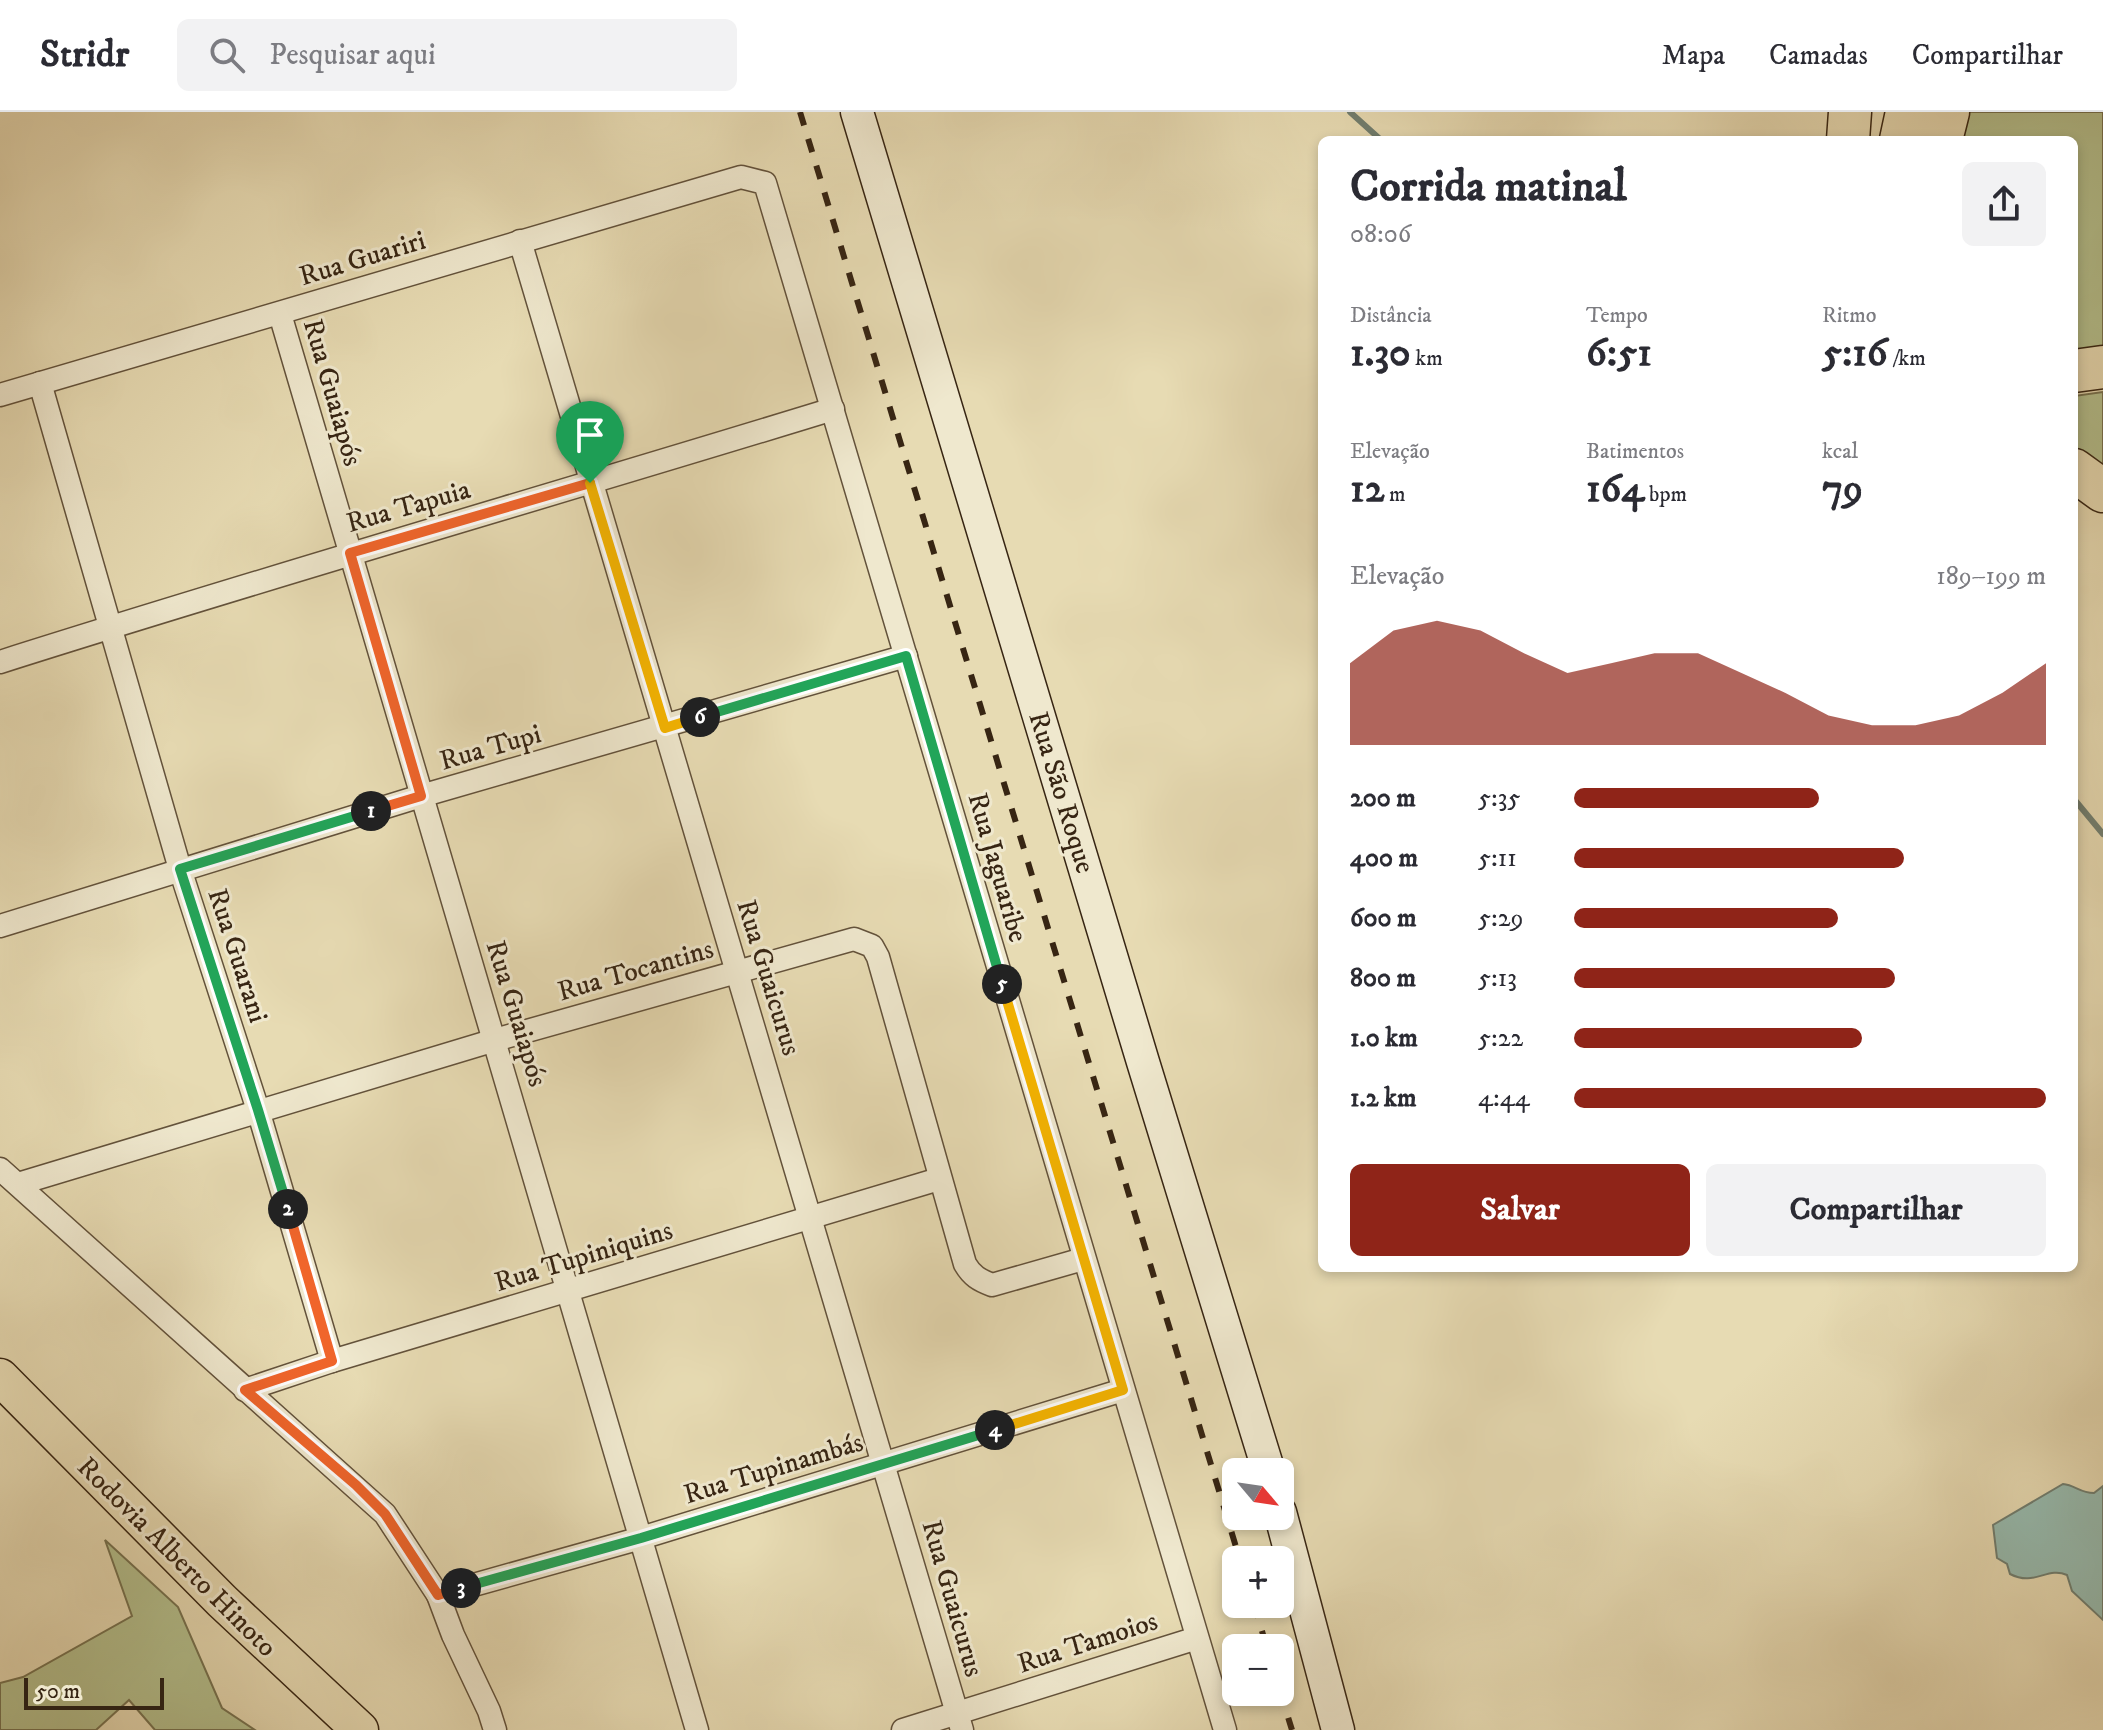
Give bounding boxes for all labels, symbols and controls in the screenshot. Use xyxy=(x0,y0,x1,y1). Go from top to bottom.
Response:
search box xyxy=(177,19,737,91)
text: Stridr xyxy=(40,31,129,79)
icon: search xyxy=(205,33,249,77)
text: Pesquisar aqui xyxy=(269,37,436,74)
text: Mapa xyxy=(1662,38,1725,73)
text: Camadas xyxy=(1769,38,1868,73)
text: Compartilhar xyxy=(1912,38,2063,73)
text: Corrida matinal xyxy=(1350,160,1627,215)
button: share xyxy=(1962,162,2046,246)
text: 08:06 xyxy=(1350,218,1411,251)
street label: Rua Guariri xyxy=(295,223,430,294)
text: Distância xyxy=(1350,302,1432,329)
text: Tempo xyxy=(1586,302,1648,329)
text: Ritmo xyxy=(1822,302,1876,329)
street label: Rua Guaiapós xyxy=(295,315,370,470)
text: 1.30 xyxy=(1350,329,1411,379)
text: 6:51 xyxy=(1586,329,1652,379)
text: 5:16 xyxy=(1822,329,1888,379)
text: km xyxy=(1411,345,1443,372)
text: /km xyxy=(1888,345,1926,372)
pin xyxy=(556,401,624,483)
icon: arrive xyxy=(568,413,612,457)
text: Elevação xyxy=(1350,438,1430,465)
text: Batimentos xyxy=(1586,438,1684,465)
text: kcal xyxy=(1822,438,1858,465)
text: 12 xyxy=(1350,465,1384,515)
text: 164 xyxy=(1586,465,1644,515)
text: 79 xyxy=(1822,465,1863,515)
street label: Rua Tapuia xyxy=(342,472,475,541)
text: m xyxy=(1384,481,1406,508)
text: bpm xyxy=(1644,481,1687,508)
text: Elevação xyxy=(1350,560,1444,593)
text: 189–199 m xyxy=(1936,560,2046,593)
pin: 6 xyxy=(680,697,720,737)
text: 6 xyxy=(694,703,706,730)
street label: Rua São Roque xyxy=(1020,707,1103,878)
street label: Rua Tupi xyxy=(436,716,545,779)
text: 200 m xyxy=(1350,782,1416,815)
text: 5:35 xyxy=(1478,782,1520,815)
street label: Rua Jaguaribe xyxy=(960,789,1036,946)
pin: 1 xyxy=(351,791,391,831)
text: 1 xyxy=(367,797,375,824)
text: 400 m xyxy=(1350,842,1418,875)
text: 5:11 xyxy=(1478,842,1517,875)
street label: Rua Guarani xyxy=(199,884,276,1027)
street label: Rua Guaicurus xyxy=(728,895,809,1060)
text: 600 m xyxy=(1350,902,1417,935)
text: 5:29 xyxy=(1478,902,1523,935)
street label: Rua Tocantins xyxy=(553,932,717,1009)
street label: Rua Guaiapós xyxy=(478,936,555,1091)
text: 800 m xyxy=(1350,962,1416,995)
text: 5:13 xyxy=(1478,962,1517,995)
pin: 5 xyxy=(982,964,1022,1004)
text: 5 xyxy=(997,970,1007,997)
text: 1.0 km xyxy=(1350,1022,1418,1055)
text: 5:22 xyxy=(1478,1022,1523,1055)
text: 1.2 km xyxy=(1350,1082,1416,1115)
text: 4:44 xyxy=(1478,1082,1530,1115)
button: Salvar xyxy=(1350,1164,1690,1256)
button: Compartilhar xyxy=(1706,1164,2046,1256)
pin: 2 xyxy=(268,1189,308,1229)
text: 2 xyxy=(283,1195,293,1222)
street label: Rua Tupiniquins xyxy=(490,1213,677,1300)
pin: 4 xyxy=(975,1410,1015,1450)
text: 4 xyxy=(989,1416,1001,1443)
street label: Rua Tupinambás xyxy=(679,1425,867,1512)
street label: Rodovia Alberto Hinoto xyxy=(70,1450,284,1664)
north arrow xyxy=(1222,1458,1294,1530)
map controls xyxy=(1222,1458,1294,1706)
street label: Rua Guaicurus xyxy=(914,1516,992,1681)
button: + xyxy=(1222,1546,1294,1618)
pin: 3 xyxy=(441,1568,481,1608)
text: 3 xyxy=(457,1574,465,1601)
street label: Rua Tamoios xyxy=(1013,1603,1162,1682)
button: − xyxy=(1222,1634,1294,1706)
scale bar xyxy=(24,1674,164,1710)
text: 50 m xyxy=(36,1678,80,1705)

